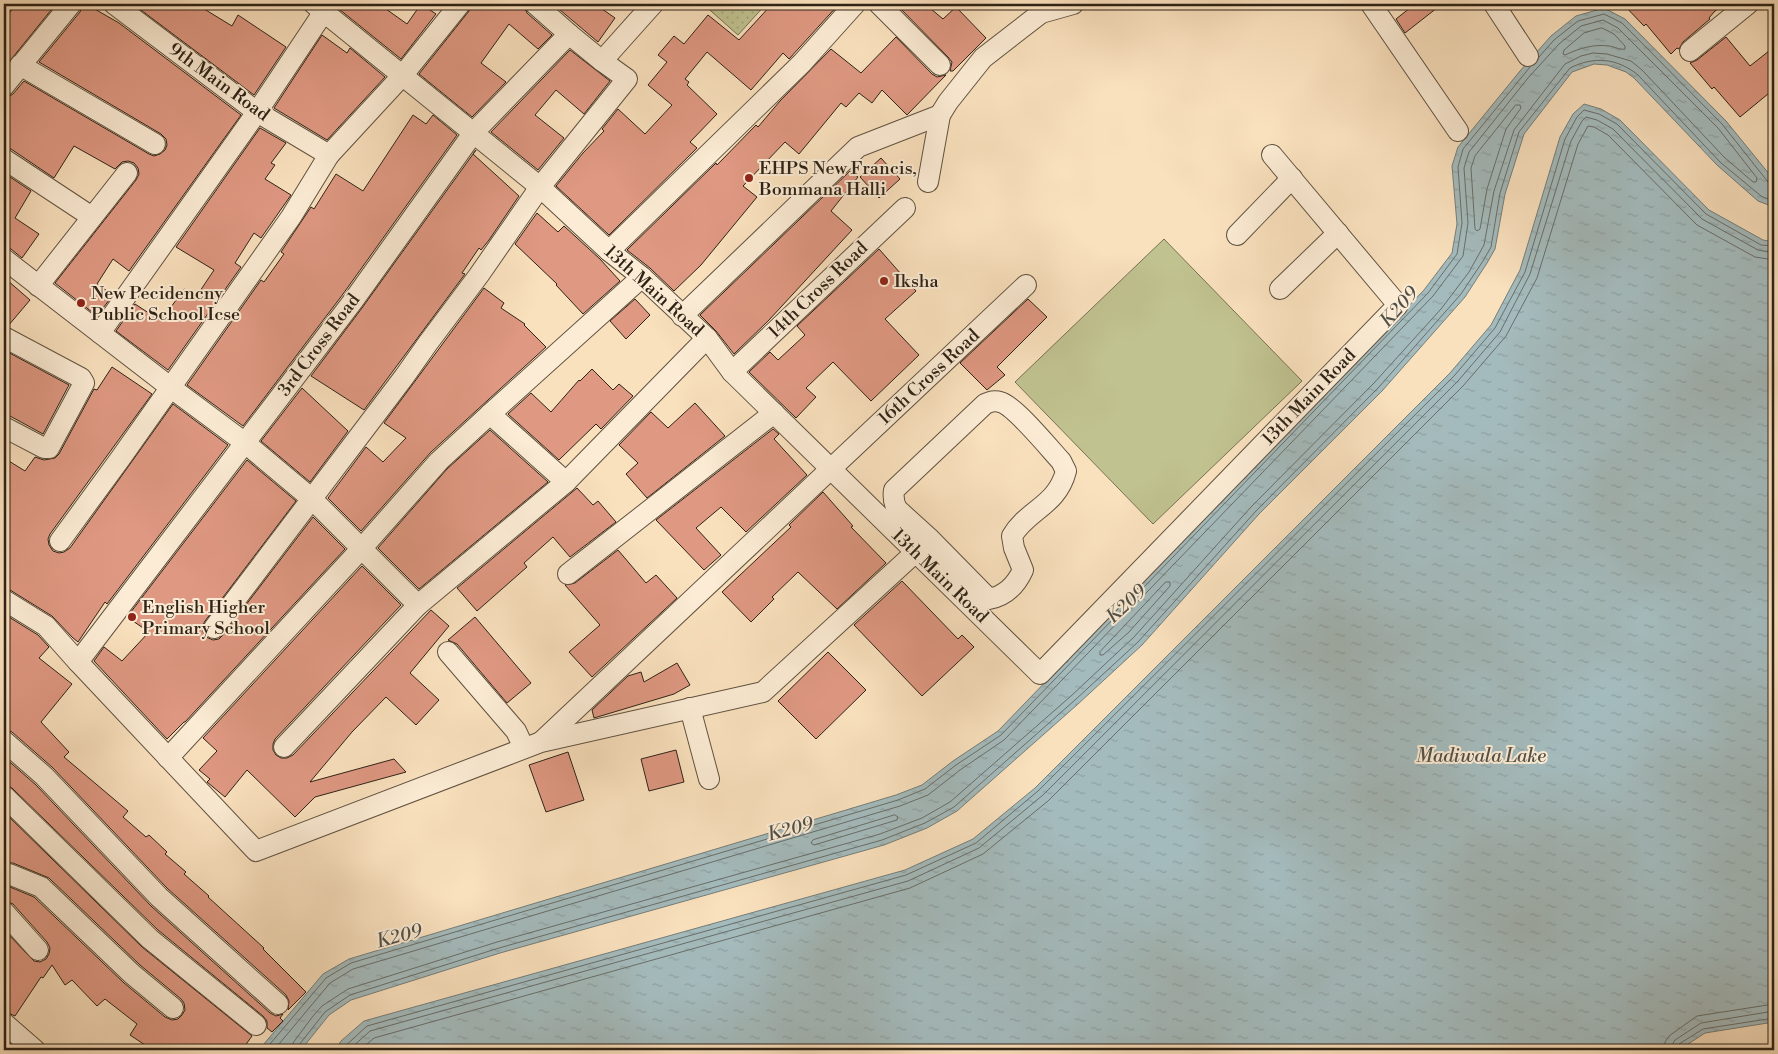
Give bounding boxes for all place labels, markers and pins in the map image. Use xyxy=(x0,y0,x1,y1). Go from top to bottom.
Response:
place label: EHPS New Francis, Bommana Halli xyxy=(758,157,917,201)
marker: EHPS New Francis, Bommana Halli xyxy=(743,172,755,184)
place label: Iksha xyxy=(894,270,940,293)
marker: Iksha xyxy=(878,275,890,287)
place label: New Pecidencny Public School Icse xyxy=(91,282,240,326)
marker: New Pecidencny Public School Icse xyxy=(75,297,87,309)
place label: English Higher Primary School xyxy=(142,596,270,640)
marker: English Higher Primary School xyxy=(126,611,138,623)

